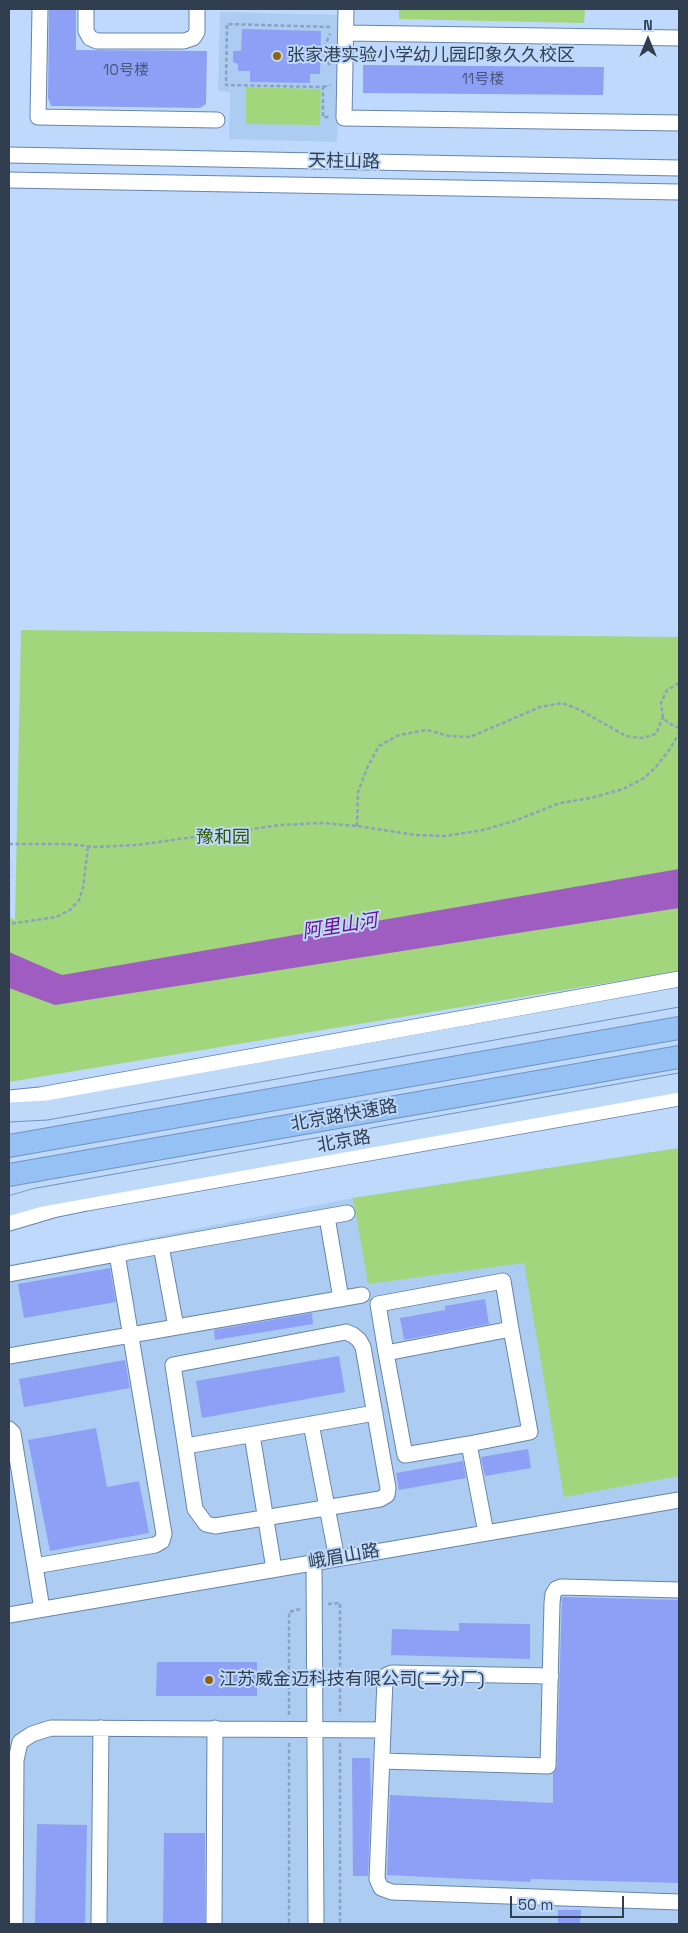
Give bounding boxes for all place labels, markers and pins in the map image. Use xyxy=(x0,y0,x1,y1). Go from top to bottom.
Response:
place label: 张家港实验小学幼儿园印象久久校区 xyxy=(287,45,575,67)
marker: 张家港实验小学幼儿园印象久久校区 xyxy=(271,50,283,62)
place label: 江苏威金迈科技有限公司(二分厂) xyxy=(219,1669,485,1691)
marker: 江苏威金迈科技有限公司(二分厂) xyxy=(203,1674,215,1686)

